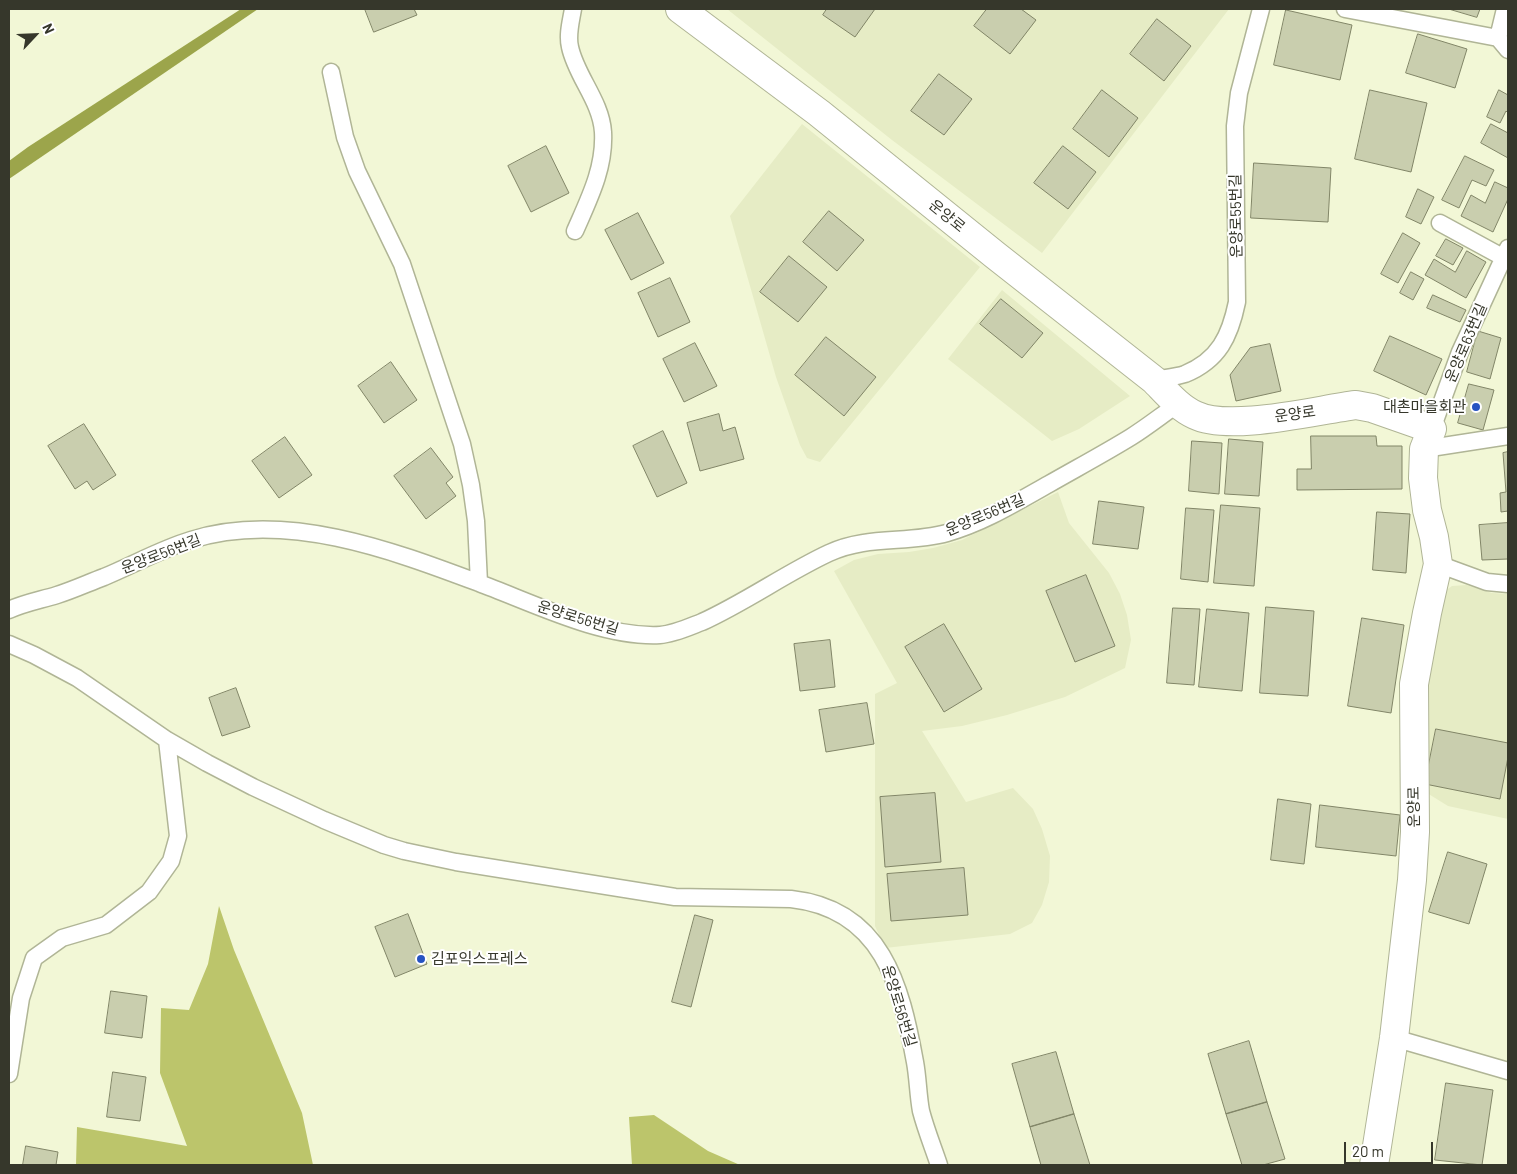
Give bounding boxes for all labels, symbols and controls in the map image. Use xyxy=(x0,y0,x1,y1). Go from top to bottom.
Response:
north arrow xyxy=(10,10,60,60)
text: N xyxy=(39,21,59,36)
street label: 운양로55번길 xyxy=(1226,174,1246,258)
street label: 운양로 xyxy=(925,196,969,236)
street label: 운양로63번길 xyxy=(1441,301,1491,385)
place label: 대촌마을회관 xyxy=(1383,398,1466,416)
marker: 대촌마을회관 xyxy=(1470,401,1482,413)
street label: 운양로 xyxy=(1273,402,1317,426)
street label: 운양로56번길 xyxy=(943,490,1027,540)
street label: 운양로56번길 xyxy=(118,530,204,578)
street label: 운양로56번길 xyxy=(535,597,621,639)
street label: 운양로 xyxy=(1405,786,1423,828)
place label: 김포익스프레스 xyxy=(431,950,528,968)
marker: 김포익스프레스 xyxy=(415,953,427,965)
street label: 운양로56번길 xyxy=(878,963,920,1049)
scale bar xyxy=(1347,1132,1436,1164)
text: 20 m xyxy=(1352,1142,1384,1160)

